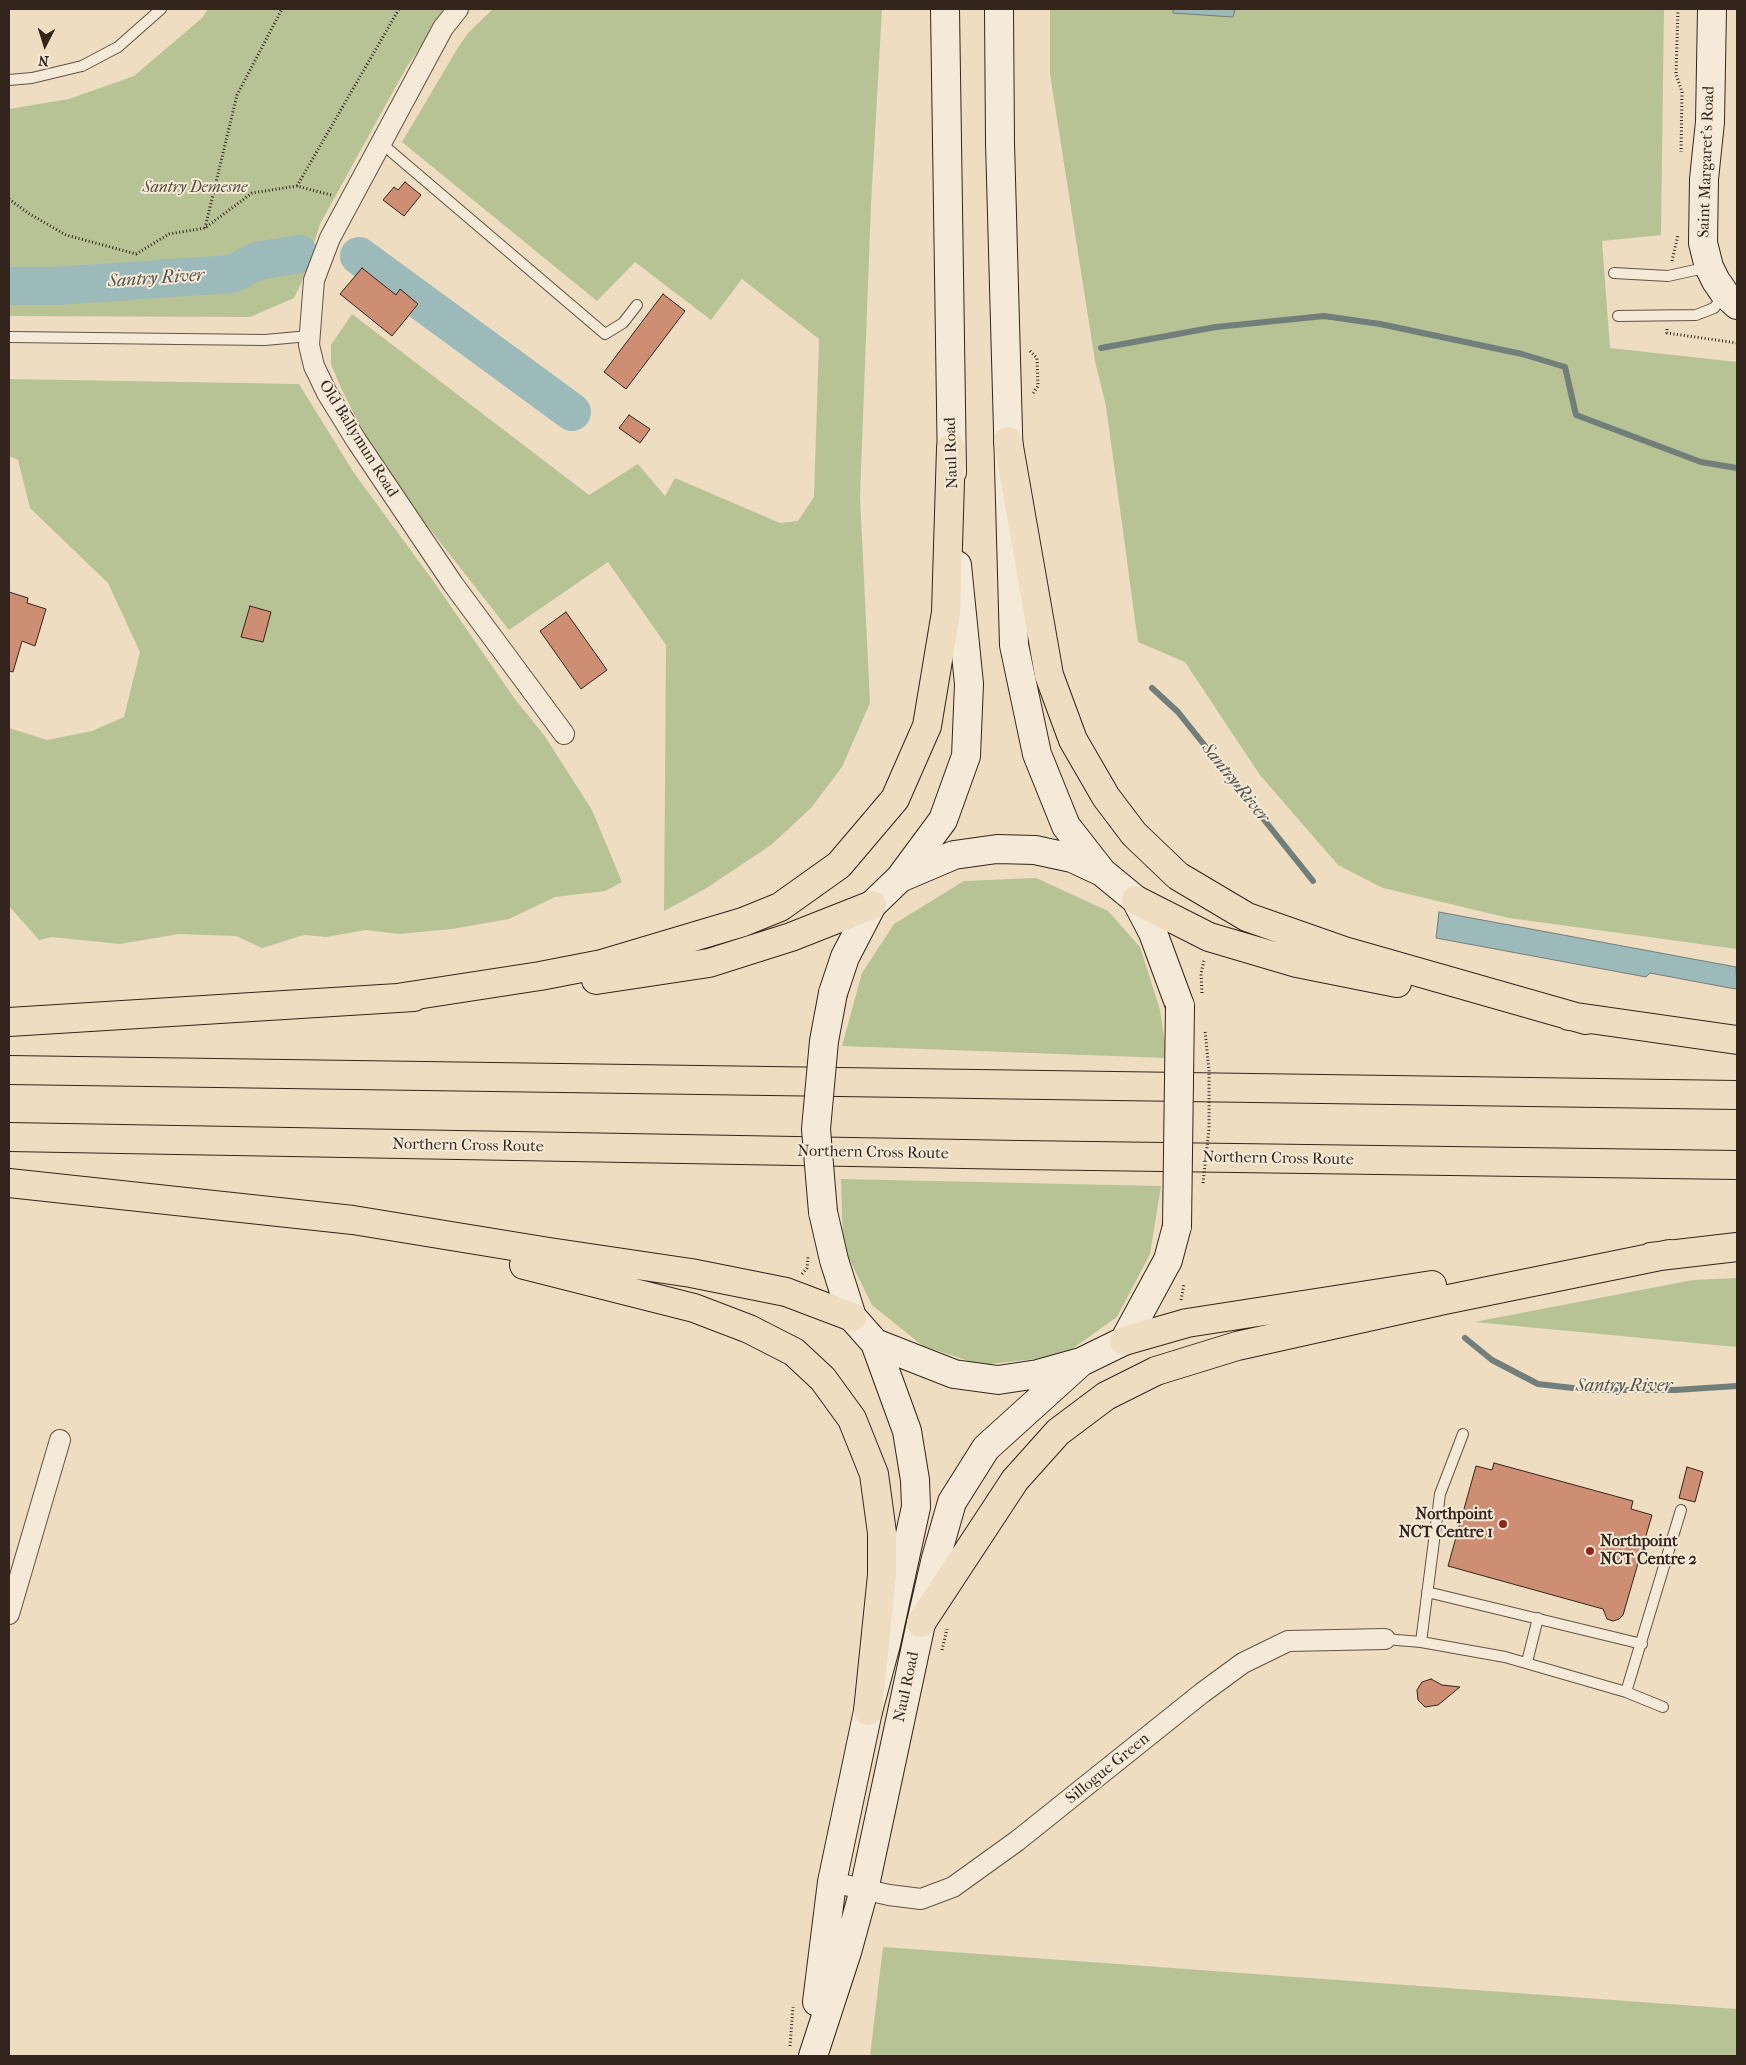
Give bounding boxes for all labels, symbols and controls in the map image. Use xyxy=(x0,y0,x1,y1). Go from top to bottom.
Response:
north arrow xyxy=(20,20,70,70)
text: N xyxy=(38,52,50,69)
street label: Saint Margaret's Road xyxy=(1695,86,1719,238)
park label: Santry Demesne xyxy=(142,178,248,198)
water label: Santry River xyxy=(107,265,205,293)
street label: Old Ballymun Road xyxy=(314,377,402,501)
street label: Naul Road xyxy=(941,417,963,489)
water label: Santry River xyxy=(1196,739,1274,827)
street label: Northern Cross Route xyxy=(392,1135,544,1157)
street label: Northern Cross Route xyxy=(797,1142,949,1164)
street label: Northern Cross Route xyxy=(1202,1148,1354,1170)
water label: Santry River xyxy=(1576,1376,1672,1398)
place label: Northpoint NCT Centre 1 xyxy=(1399,1505,1493,1543)
marker: Northpoint NCT Centre 1 xyxy=(1497,1518,1509,1530)
place label: Northpoint NCT Centre 2 xyxy=(1600,1532,1697,1570)
marker: Northpoint NCT Centre 2 xyxy=(1584,1545,1596,1557)
street label: Naul Road xyxy=(890,1650,924,1724)
street label: Sillogue Green xyxy=(1062,1729,1154,1809)

